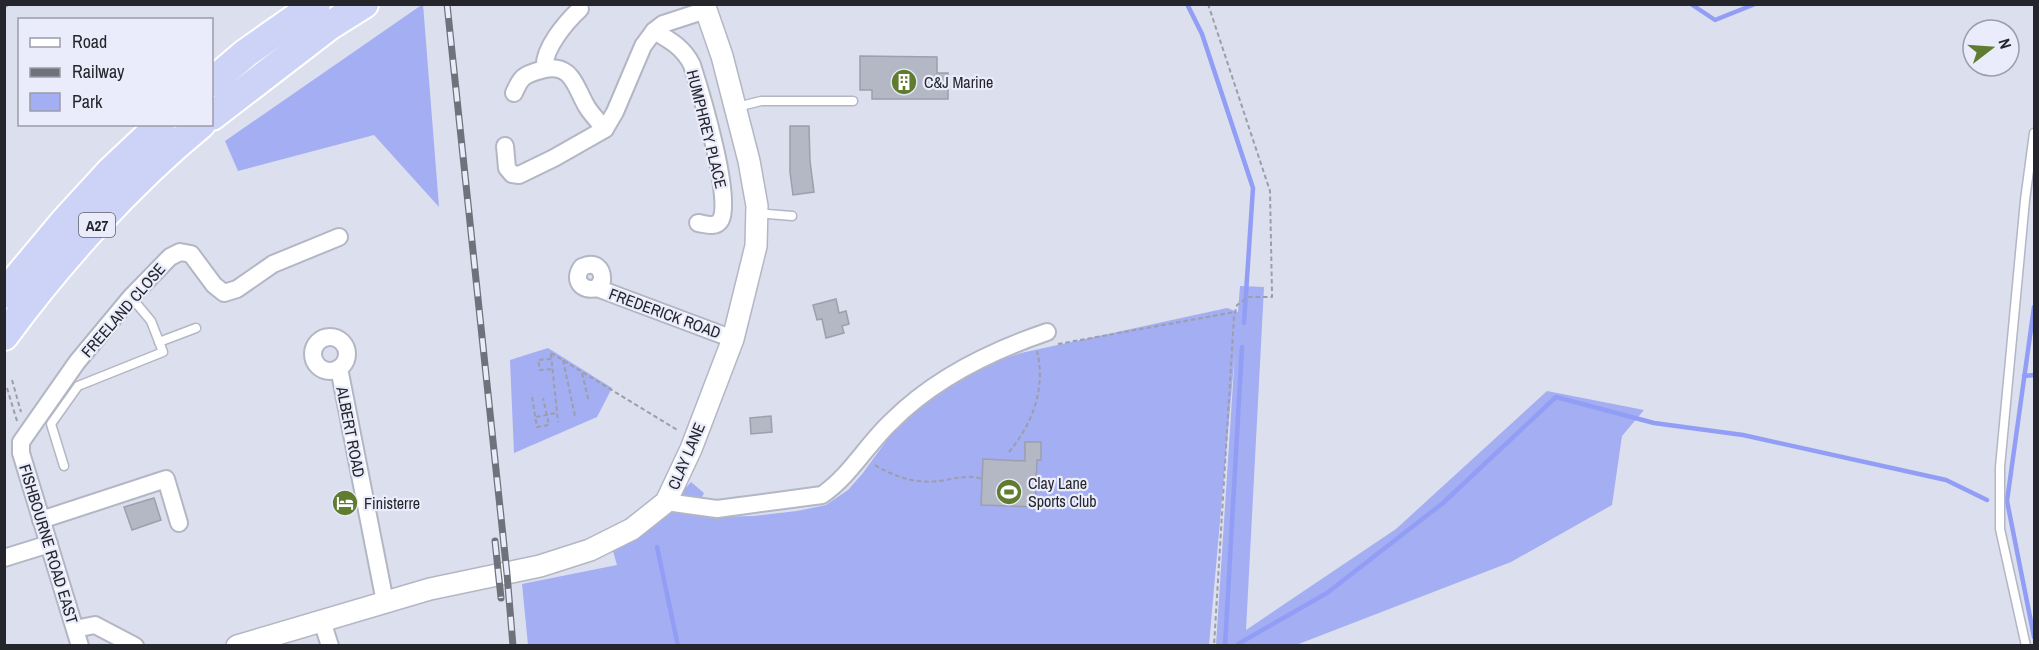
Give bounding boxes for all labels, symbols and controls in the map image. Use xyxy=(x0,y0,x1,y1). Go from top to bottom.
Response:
legend xyxy=(18,18,213,126)
north arrow xyxy=(1961,18,2021,78)
text: Road xyxy=(72,29,107,54)
text: N xyxy=(1993,36,2017,51)
text: Railway xyxy=(72,59,125,84)
street label: HUMPHREY PLACE xyxy=(682,67,732,191)
building icon: C&J Marine xyxy=(889,67,919,97)
place label: C&J Marine xyxy=(924,71,993,93)
text: Park xyxy=(72,89,103,114)
road number: A27 xyxy=(79,213,115,237)
street label: FREELAND CLOSE xyxy=(76,258,170,362)
street label: FREDERICK ROAD xyxy=(606,283,724,343)
street label: ALBERT ROAD xyxy=(331,384,371,479)
street label: CLAY LANE xyxy=(662,419,710,493)
street label: FISHBOURNE ROAD EAST xyxy=(14,462,84,626)
place label: Clay Lane Sports Club xyxy=(1028,472,1097,512)
sports icon: Clay Lane Sports Club xyxy=(994,477,1024,507)
hotel icon: Finisterre xyxy=(330,488,360,518)
place label: Finisterre xyxy=(364,492,420,514)

